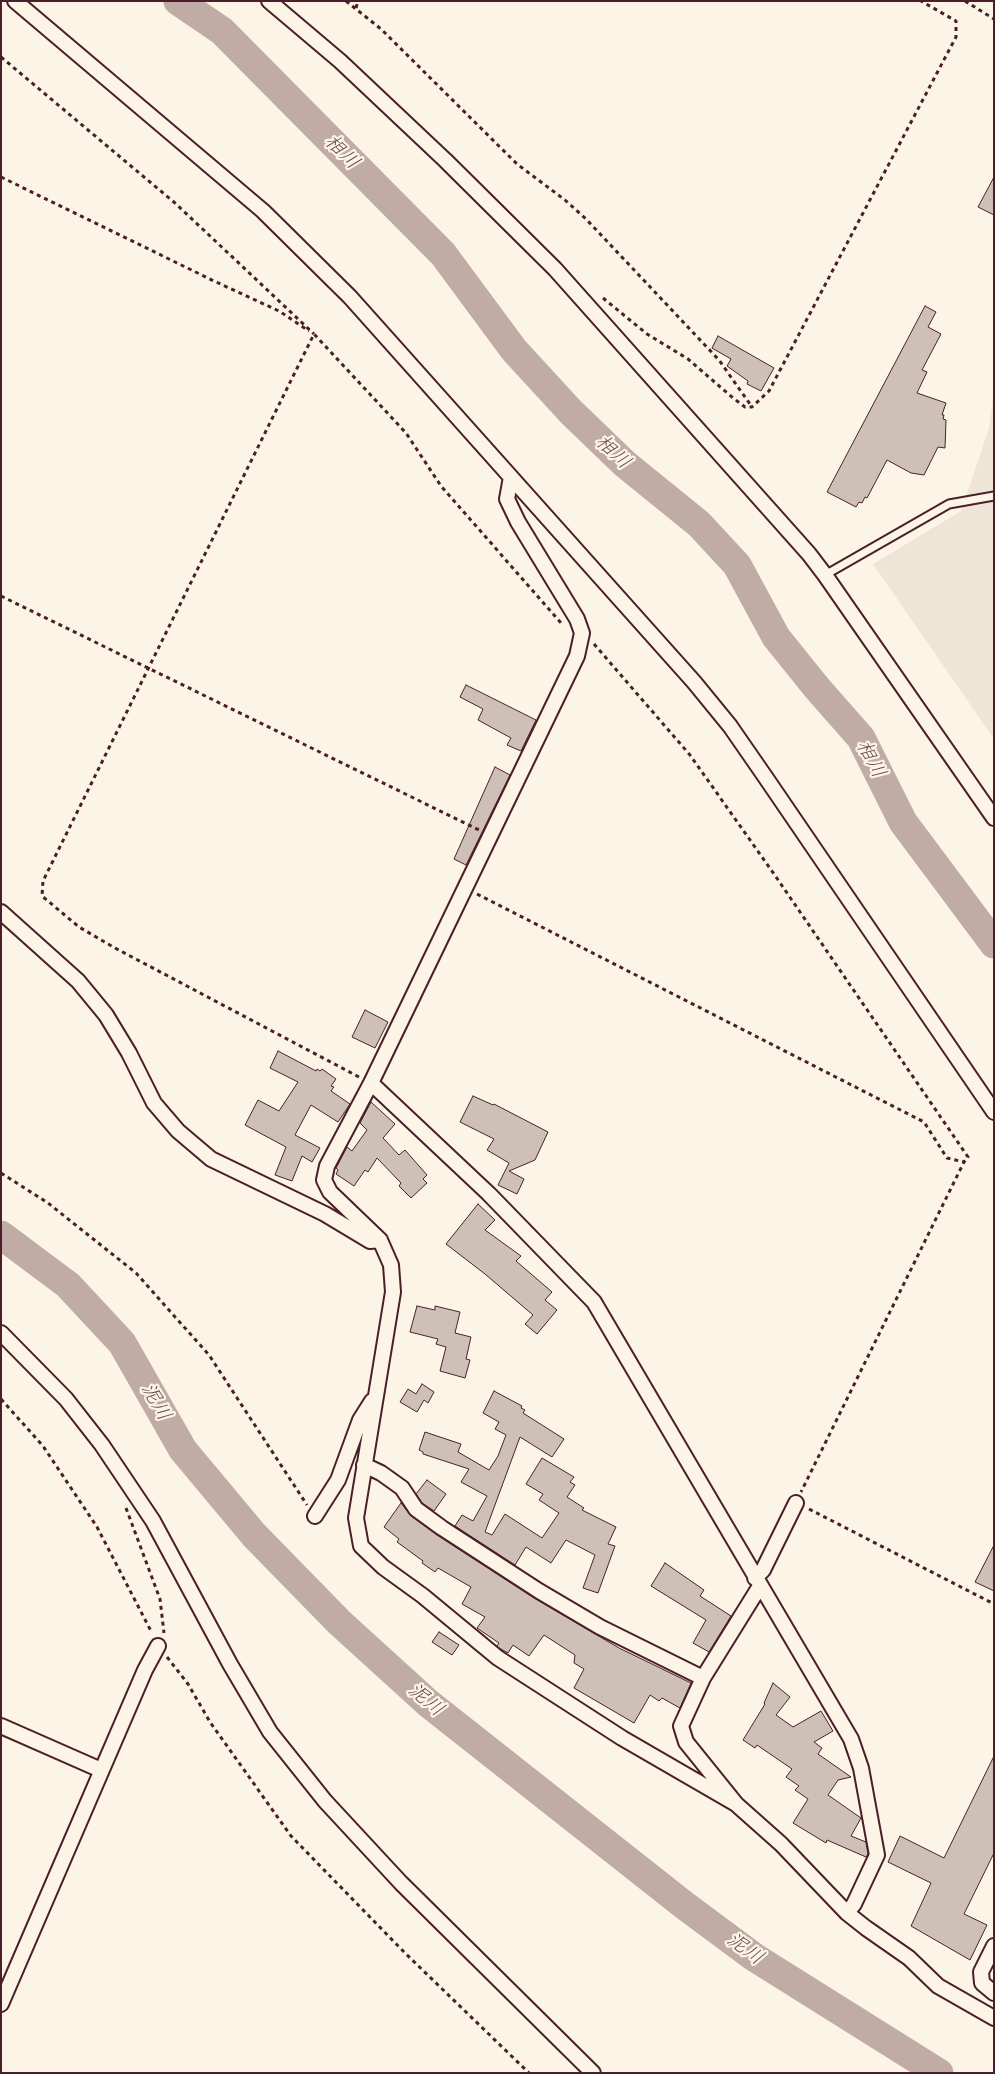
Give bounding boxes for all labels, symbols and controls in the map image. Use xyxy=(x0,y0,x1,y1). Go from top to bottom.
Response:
water label: 相川 xyxy=(319,129,365,175)
water label: 相川 xyxy=(590,430,636,474)
water label: 相川 xyxy=(851,736,891,782)
water label: 泥川 xyxy=(136,1379,176,1425)
water label: 泥川 xyxy=(403,1678,449,1722)
water label: 泥川 xyxy=(722,1928,768,1970)

